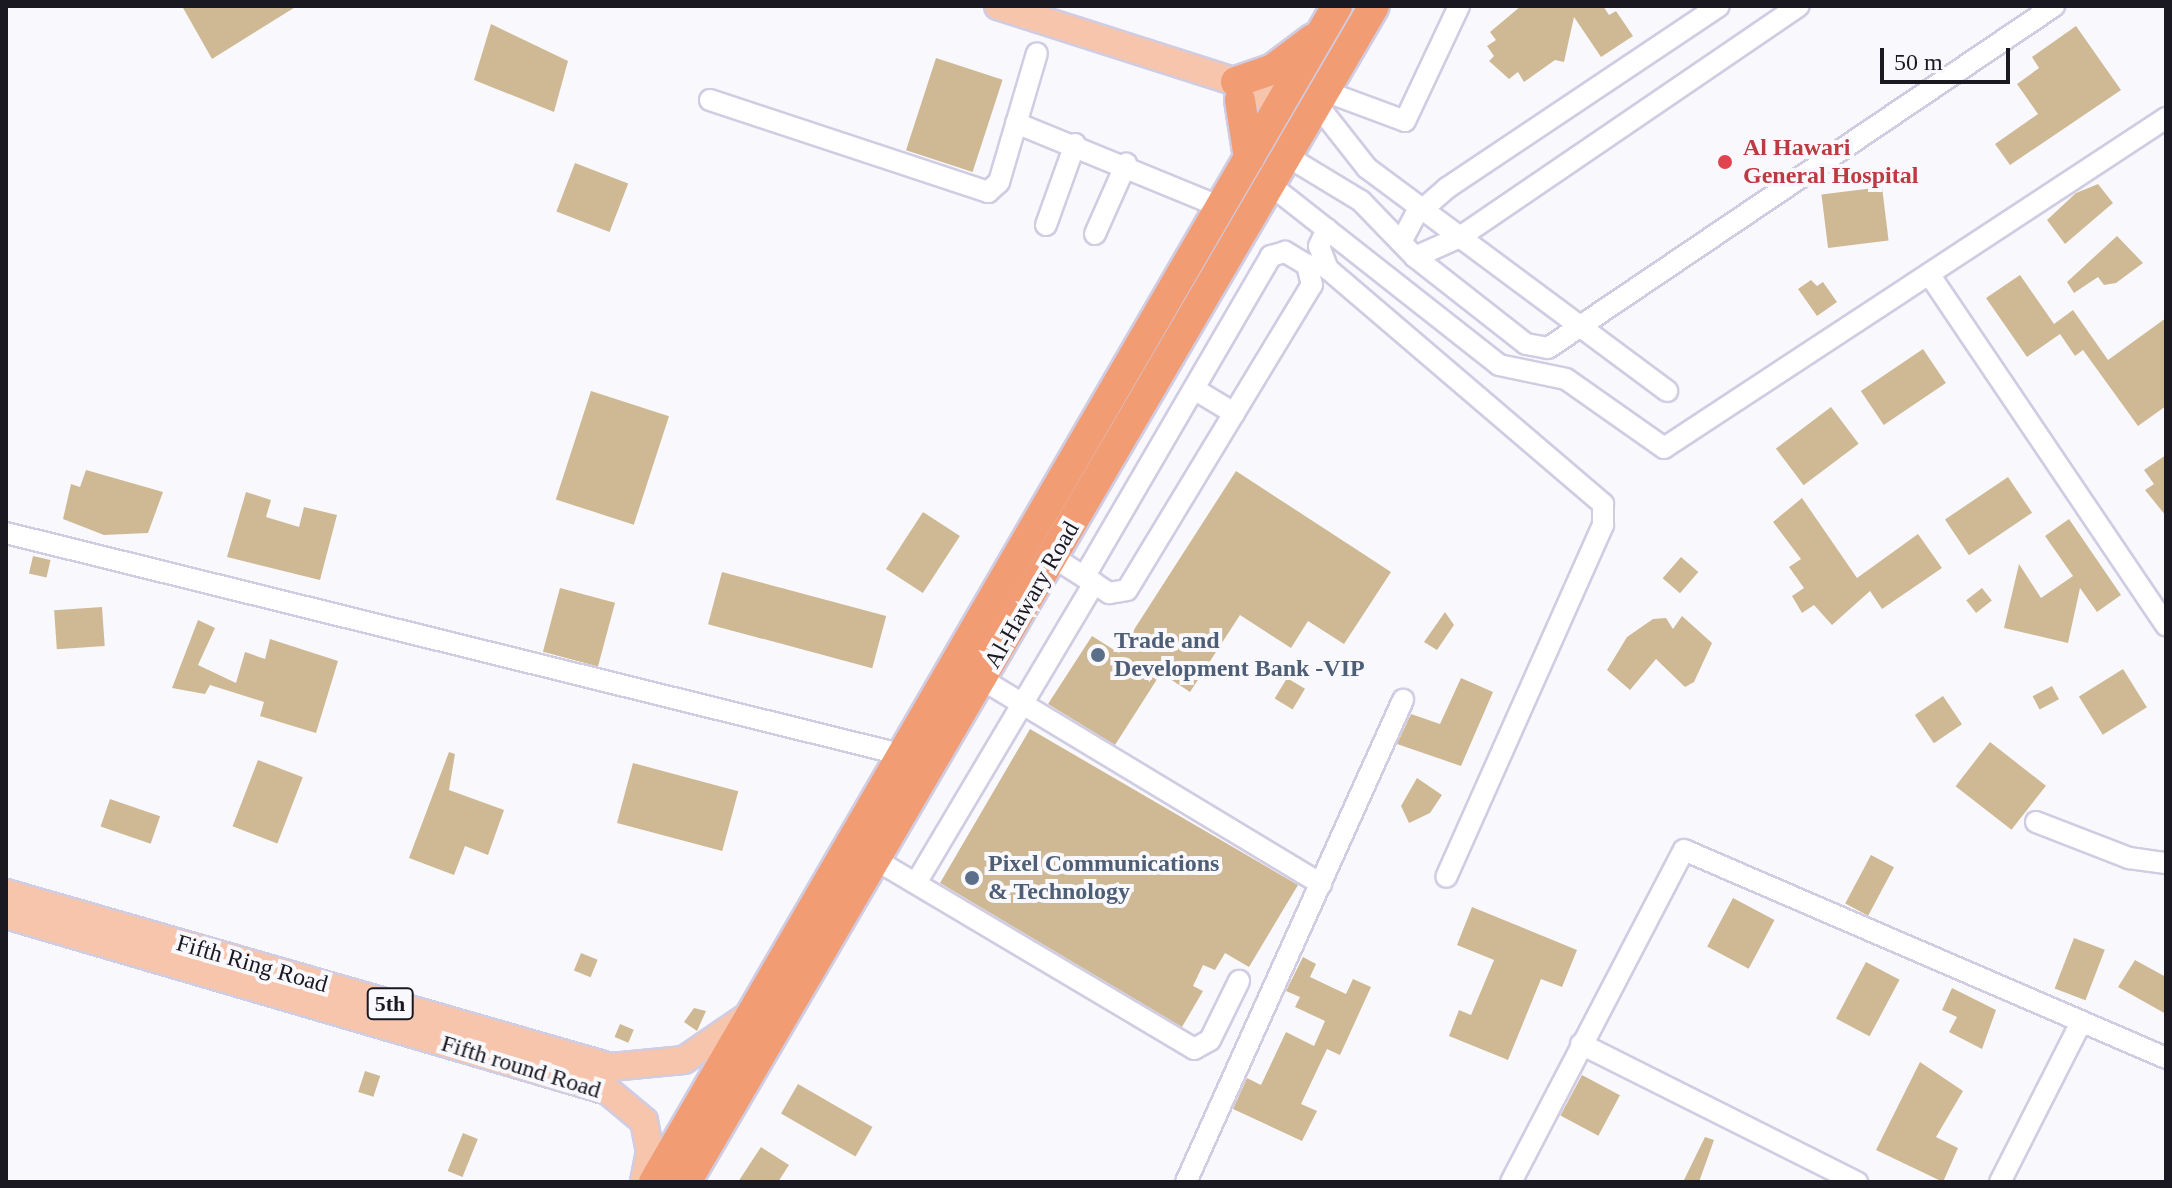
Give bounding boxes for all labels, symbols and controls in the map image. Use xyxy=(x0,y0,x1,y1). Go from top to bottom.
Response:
scale bar xyxy=(1884,32,2014,82)
text: 50 m xyxy=(1894,49,1943,75)
place label: Al Hawari General Hospital xyxy=(1743,134,1922,190)
marker: Al Hawari General Hospital xyxy=(1714,151,1736,173)
street label: Al-Hawary Road xyxy=(976,512,1088,678)
place label: Trade and Development Bank -VIP xyxy=(1114,627,1372,683)
marker: Trade and Development Bank -VIP xyxy=(1089,646,1107,664)
place label: Pixel Communications & Technology xyxy=(988,850,1230,906)
marker: Pixel Communications & Technology xyxy=(963,869,981,887)
street label: Fifth Ring Road xyxy=(169,928,335,1000)
road number: 5th xyxy=(364,986,416,1022)
street label: Fifth round Road xyxy=(432,1027,610,1107)

